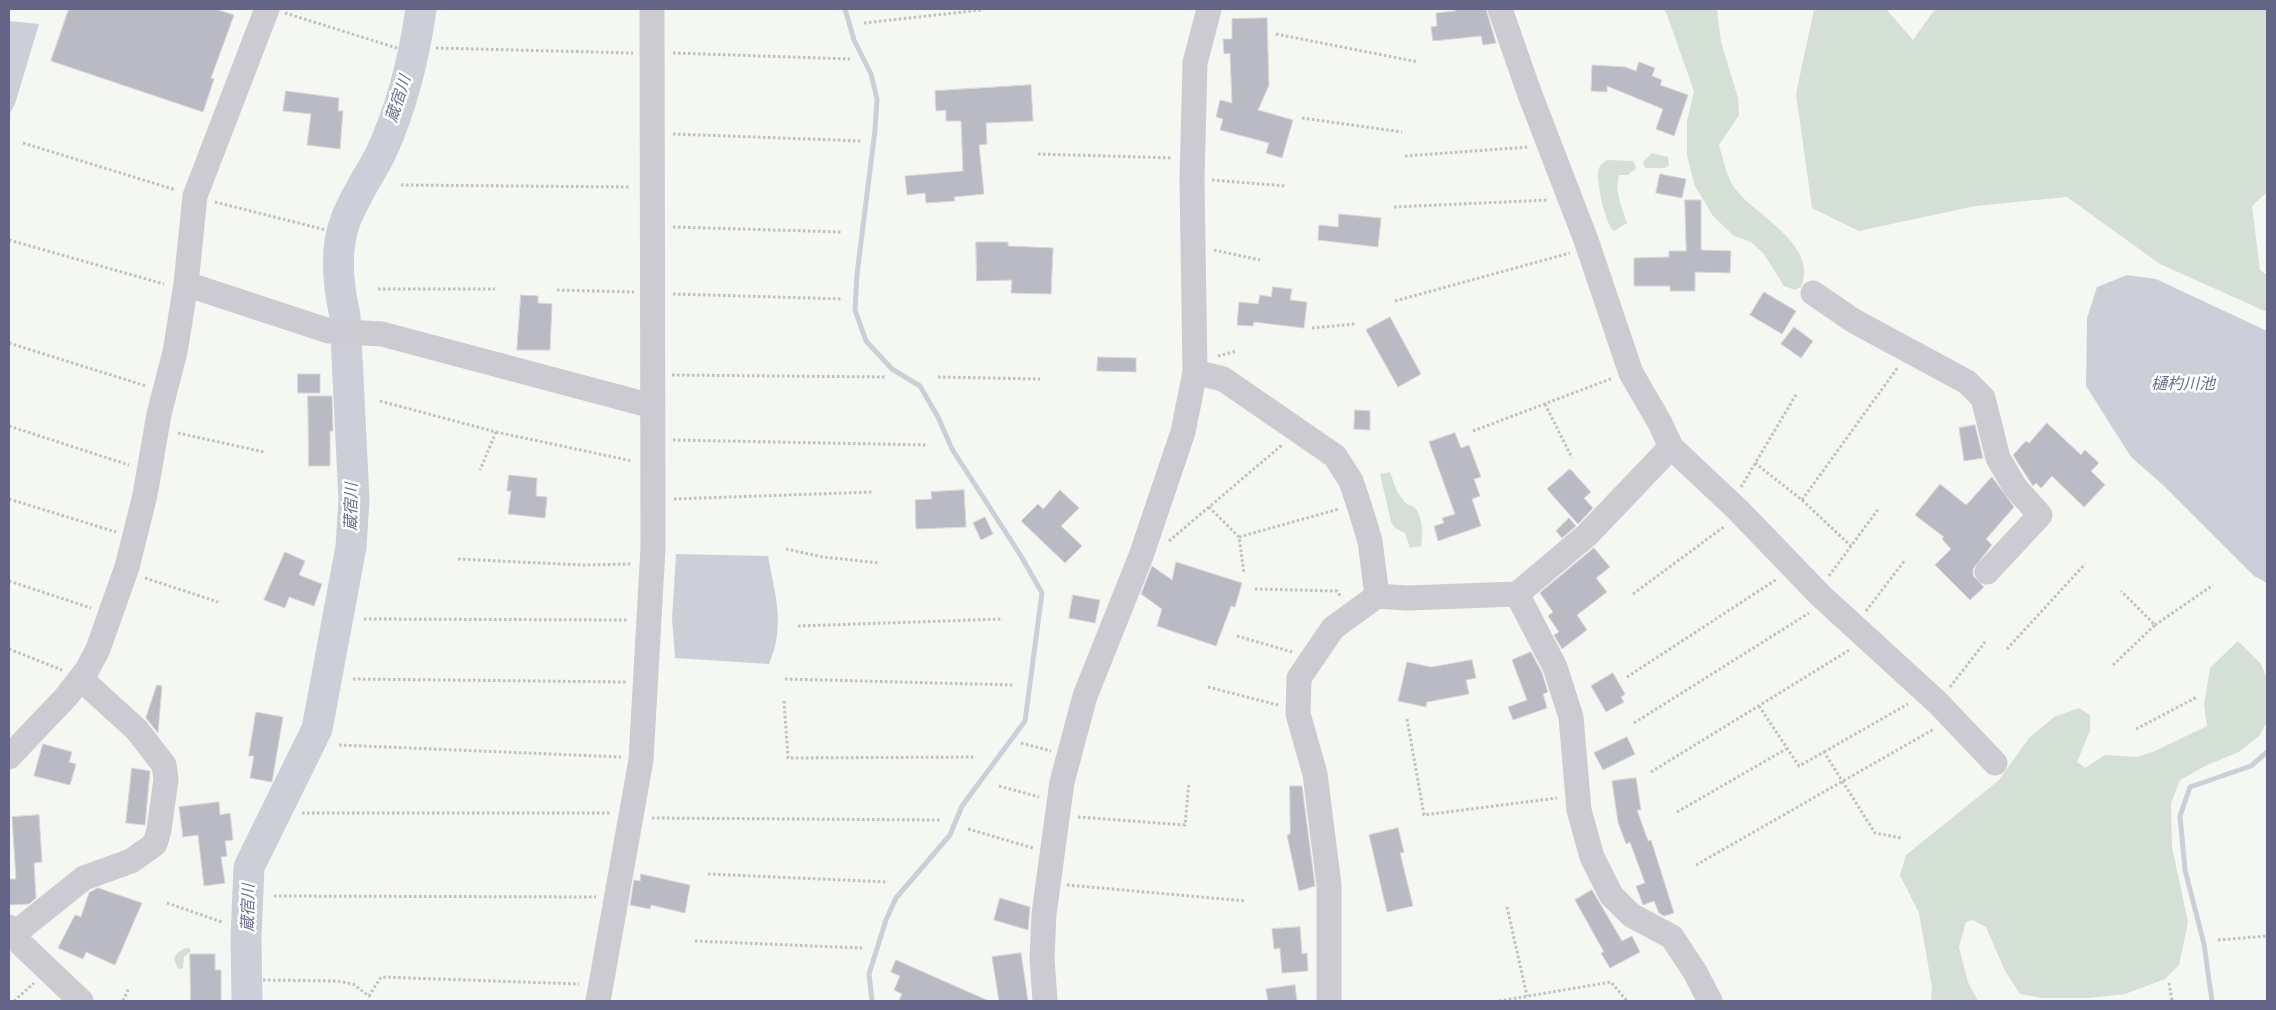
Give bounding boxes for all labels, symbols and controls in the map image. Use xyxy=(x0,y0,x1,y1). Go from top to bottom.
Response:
water label: 蔵宿川 xyxy=(382,73,416,125)
water label: 樋杓川池 xyxy=(2151,375,2215,395)
water label: 蔵宿川 xyxy=(342,483,362,531)
water label: 蔵宿川 xyxy=(239,884,259,932)

